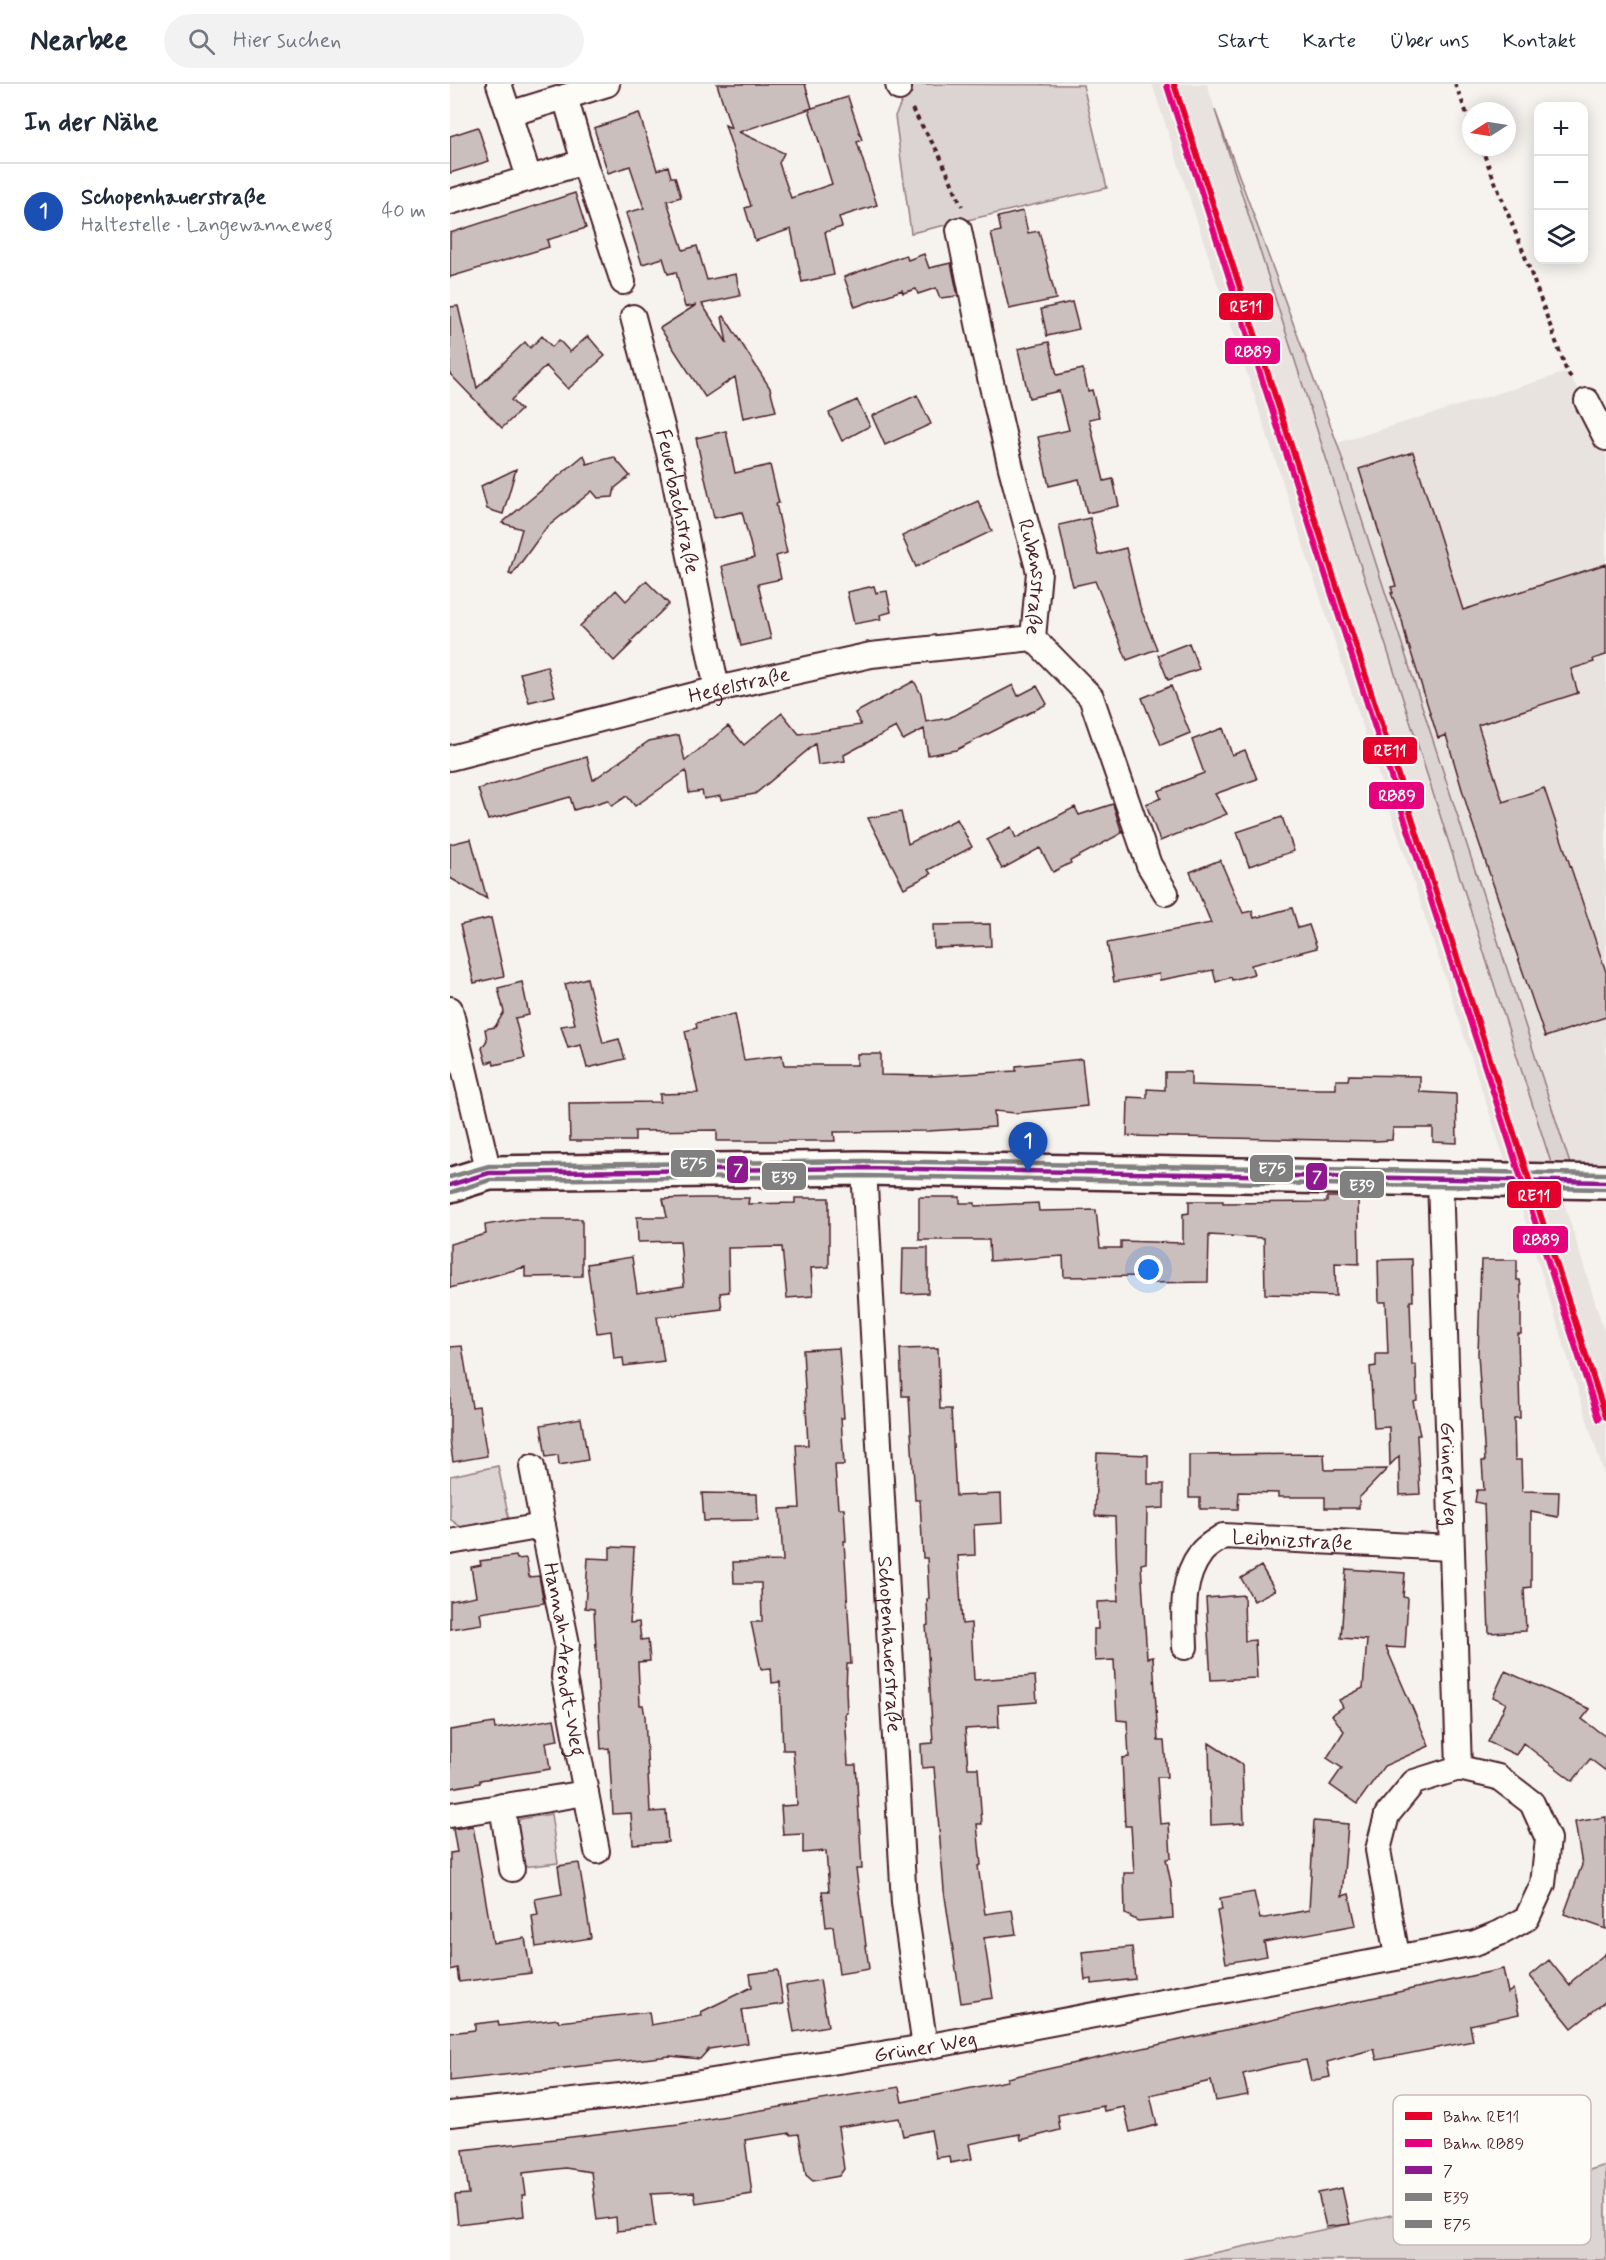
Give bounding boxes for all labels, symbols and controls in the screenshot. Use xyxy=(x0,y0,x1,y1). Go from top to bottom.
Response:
search box xyxy=(164,14,584,68)
text: Nearbee xyxy=(30,23,128,60)
icon: search xyxy=(185,25,218,58)
text: Hier suchen xyxy=(233,27,341,55)
text: Start xyxy=(1218,27,1270,55)
text: Karte xyxy=(1303,27,1356,55)
text: Über uns xyxy=(1389,27,1469,55)
text: Kontakt xyxy=(1502,27,1576,55)
north arrow xyxy=(1462,102,1516,156)
map controls xyxy=(1534,102,1588,264)
button: + xyxy=(1534,102,1588,156)
text: In der Nähe xyxy=(24,106,158,140)
button: − xyxy=(1534,156,1588,210)
text: Schopenhauerstraße xyxy=(81,184,266,212)
text: 1 xyxy=(39,198,48,225)
text: 40 m xyxy=(382,198,426,225)
button: layers xyxy=(1534,210,1588,264)
text: Haltestelle · Langewanneweg xyxy=(81,212,333,239)
line badge: RE11 xyxy=(1218,292,1274,321)
text: RE11 xyxy=(1230,297,1262,318)
line badge: RB89 xyxy=(1224,337,1281,365)
text: RB89 xyxy=(1234,342,1272,363)
street label: Feuerbachstraße xyxy=(648,426,706,576)
street label: Rubensstraße xyxy=(1010,516,1052,637)
street label: Hegelstraße xyxy=(685,660,792,711)
line badge: RE11 xyxy=(1362,736,1418,765)
text: RE11 xyxy=(1374,741,1406,762)
line badge: RB89 xyxy=(1368,781,1425,810)
text: RB89 xyxy=(1378,786,1416,807)
pin: 1 xyxy=(1008,1122,1048,1172)
line badge: E75 xyxy=(670,1149,716,1178)
text: E75 xyxy=(679,1154,707,1175)
line badge: E75 xyxy=(1249,1154,1294,1183)
line badge: 7 xyxy=(726,1155,749,1184)
text: E75 xyxy=(1258,1159,1286,1180)
text: 7 xyxy=(733,1160,743,1181)
line badge: E39 xyxy=(761,1162,807,1191)
line badge: 7 xyxy=(1305,1162,1328,1191)
text: 7 xyxy=(1312,1167,1322,1188)
text: E39 xyxy=(771,1168,797,1189)
line badge: E39 xyxy=(1339,1170,1385,1199)
text: E39 xyxy=(1349,1176,1375,1197)
line badge: RE11 xyxy=(1506,1180,1562,1209)
text: RE11 xyxy=(1518,1186,1550,1207)
line badge: RB89 xyxy=(1512,1225,1569,1254)
text: RB89 xyxy=(1522,1230,1560,1251)
your location xyxy=(1134,1255,1163,1284)
street label: Grüner Weg xyxy=(1433,1421,1464,1526)
street label: Leibnizstraße xyxy=(1231,1523,1354,1558)
street label: Schopenhauerstraße xyxy=(870,1555,908,1733)
street label: Hannah-Arendt-Weg xyxy=(536,1560,592,1759)
street label: Grüner Weg xyxy=(872,2025,979,2070)
legend xyxy=(1393,2095,1591,2245)
text: Bahn RE11 xyxy=(1443,2107,1519,2128)
text: Bahn RB89 xyxy=(1443,2134,1524,2155)
text: 7 xyxy=(1443,2161,1453,2182)
text: E39 xyxy=(1443,2188,1469,2209)
text: E75 xyxy=(1443,2215,1471,2236)

